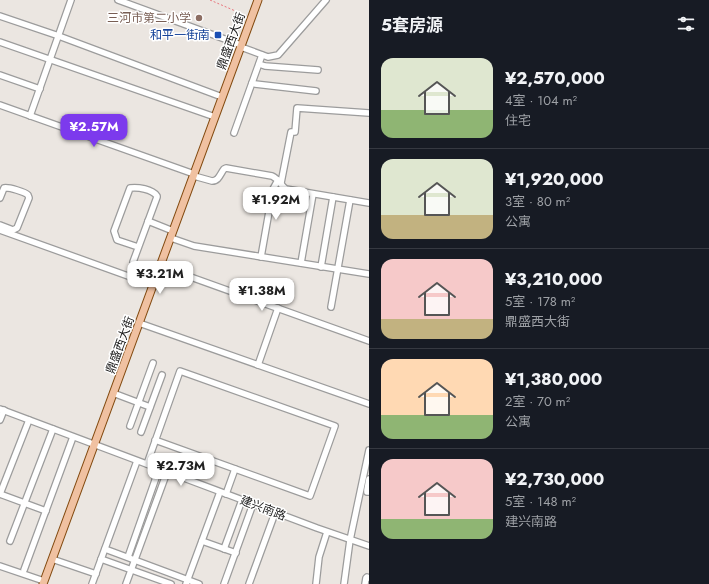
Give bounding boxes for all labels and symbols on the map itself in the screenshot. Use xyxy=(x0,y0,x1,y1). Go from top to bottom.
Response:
place label: 三河市第二小学 xyxy=(107,9,191,27)
street label: 鼎盛西大街 xyxy=(212,10,250,72)
marker: 三河市第二小学 xyxy=(194,13,204,23)
place label: 和平一街南 xyxy=(150,26,210,44)
marker: 和平一街南 xyxy=(213,30,223,40)
pin: ¥2.57M xyxy=(61,114,127,148)
pin: ¥1.92M xyxy=(243,187,309,221)
pin: ¥3.21M xyxy=(127,261,193,295)
pin: ¥1.38M xyxy=(229,278,295,312)
street label: 鼎盛西大街 xyxy=(101,314,139,376)
pin: ¥2.73M xyxy=(148,453,214,487)
street label: 建兴南路 xyxy=(237,491,289,525)

